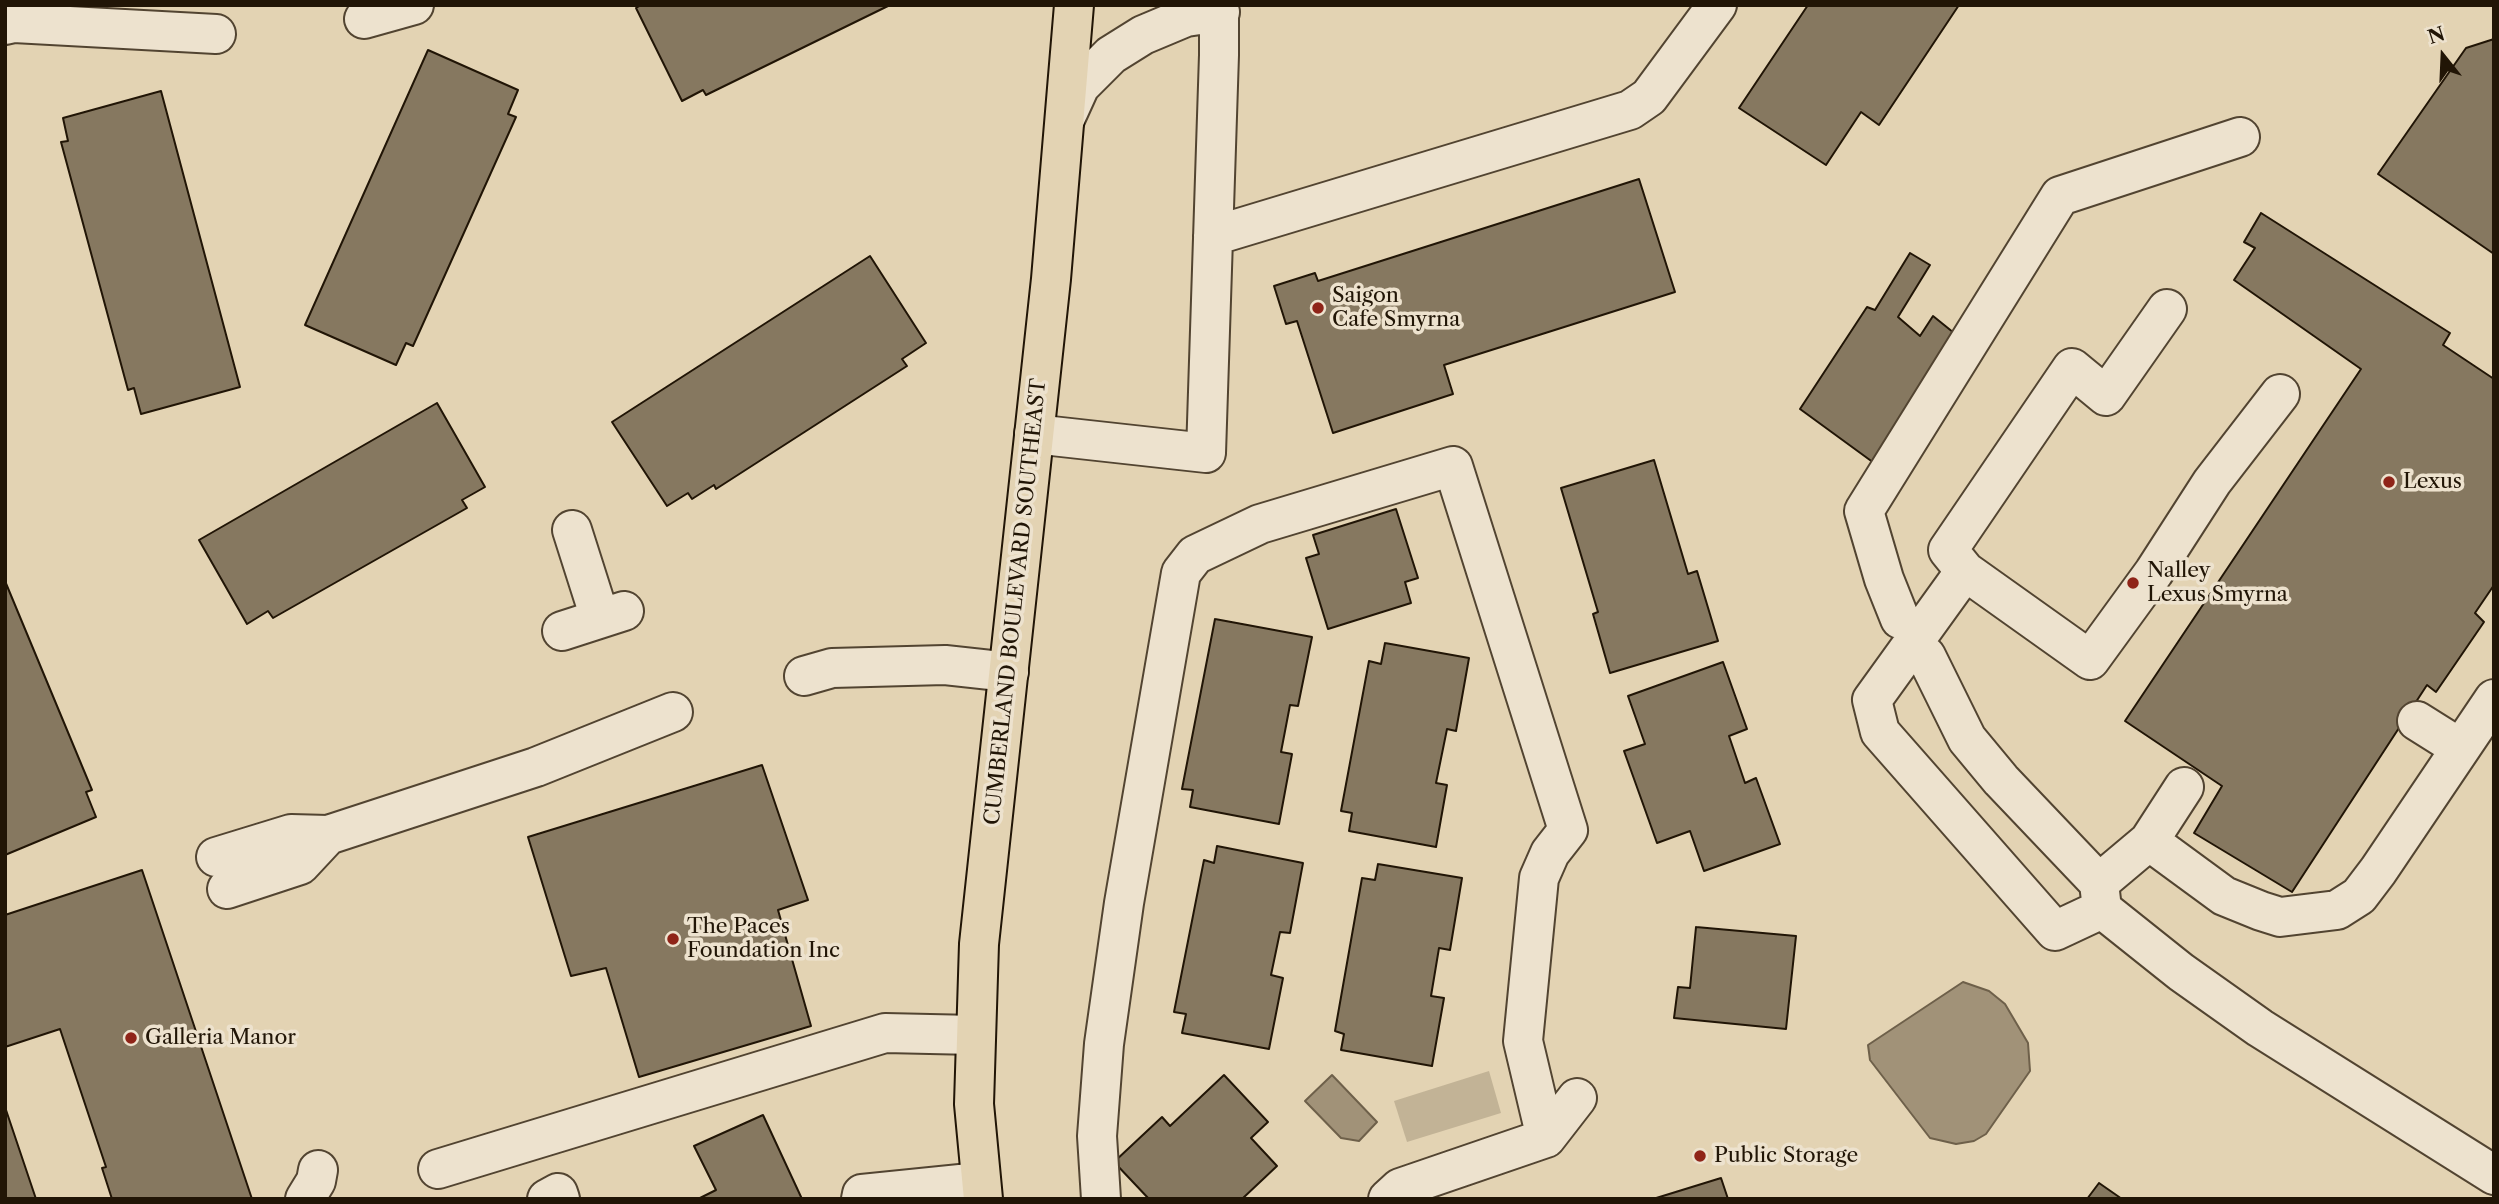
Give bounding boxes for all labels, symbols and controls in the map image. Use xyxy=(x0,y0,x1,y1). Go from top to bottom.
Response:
north arrow xyxy=(2408,21,2478,91)
text: N xyxy=(2425,22,2448,49)
place label: Saigon Cafe Smyrna xyxy=(1332,283,1460,333)
marker: Saigon Cafe Smyrna xyxy=(1310,300,1326,316)
street label: CUMBERLAND BOULEVARD SOUTHEAST xyxy=(980,377,1052,827)
place label: Lexus xyxy=(2403,469,2462,495)
marker: Lexus xyxy=(2381,474,2397,490)
place label: Nalley Lexus Smyrna xyxy=(2147,558,2288,608)
marker: Nalley Lexus Smyrna xyxy=(2125,575,2141,591)
place label: The Paces Foundation Inc xyxy=(687,914,840,964)
marker: The Paces Foundation Inc xyxy=(665,931,681,947)
place label: Galleria Manor xyxy=(145,1025,296,1051)
marker: Galleria Manor xyxy=(123,1030,139,1046)
place label: Public Storage xyxy=(1714,1143,1858,1169)
marker: Public Storage xyxy=(1692,1148,1708,1164)

